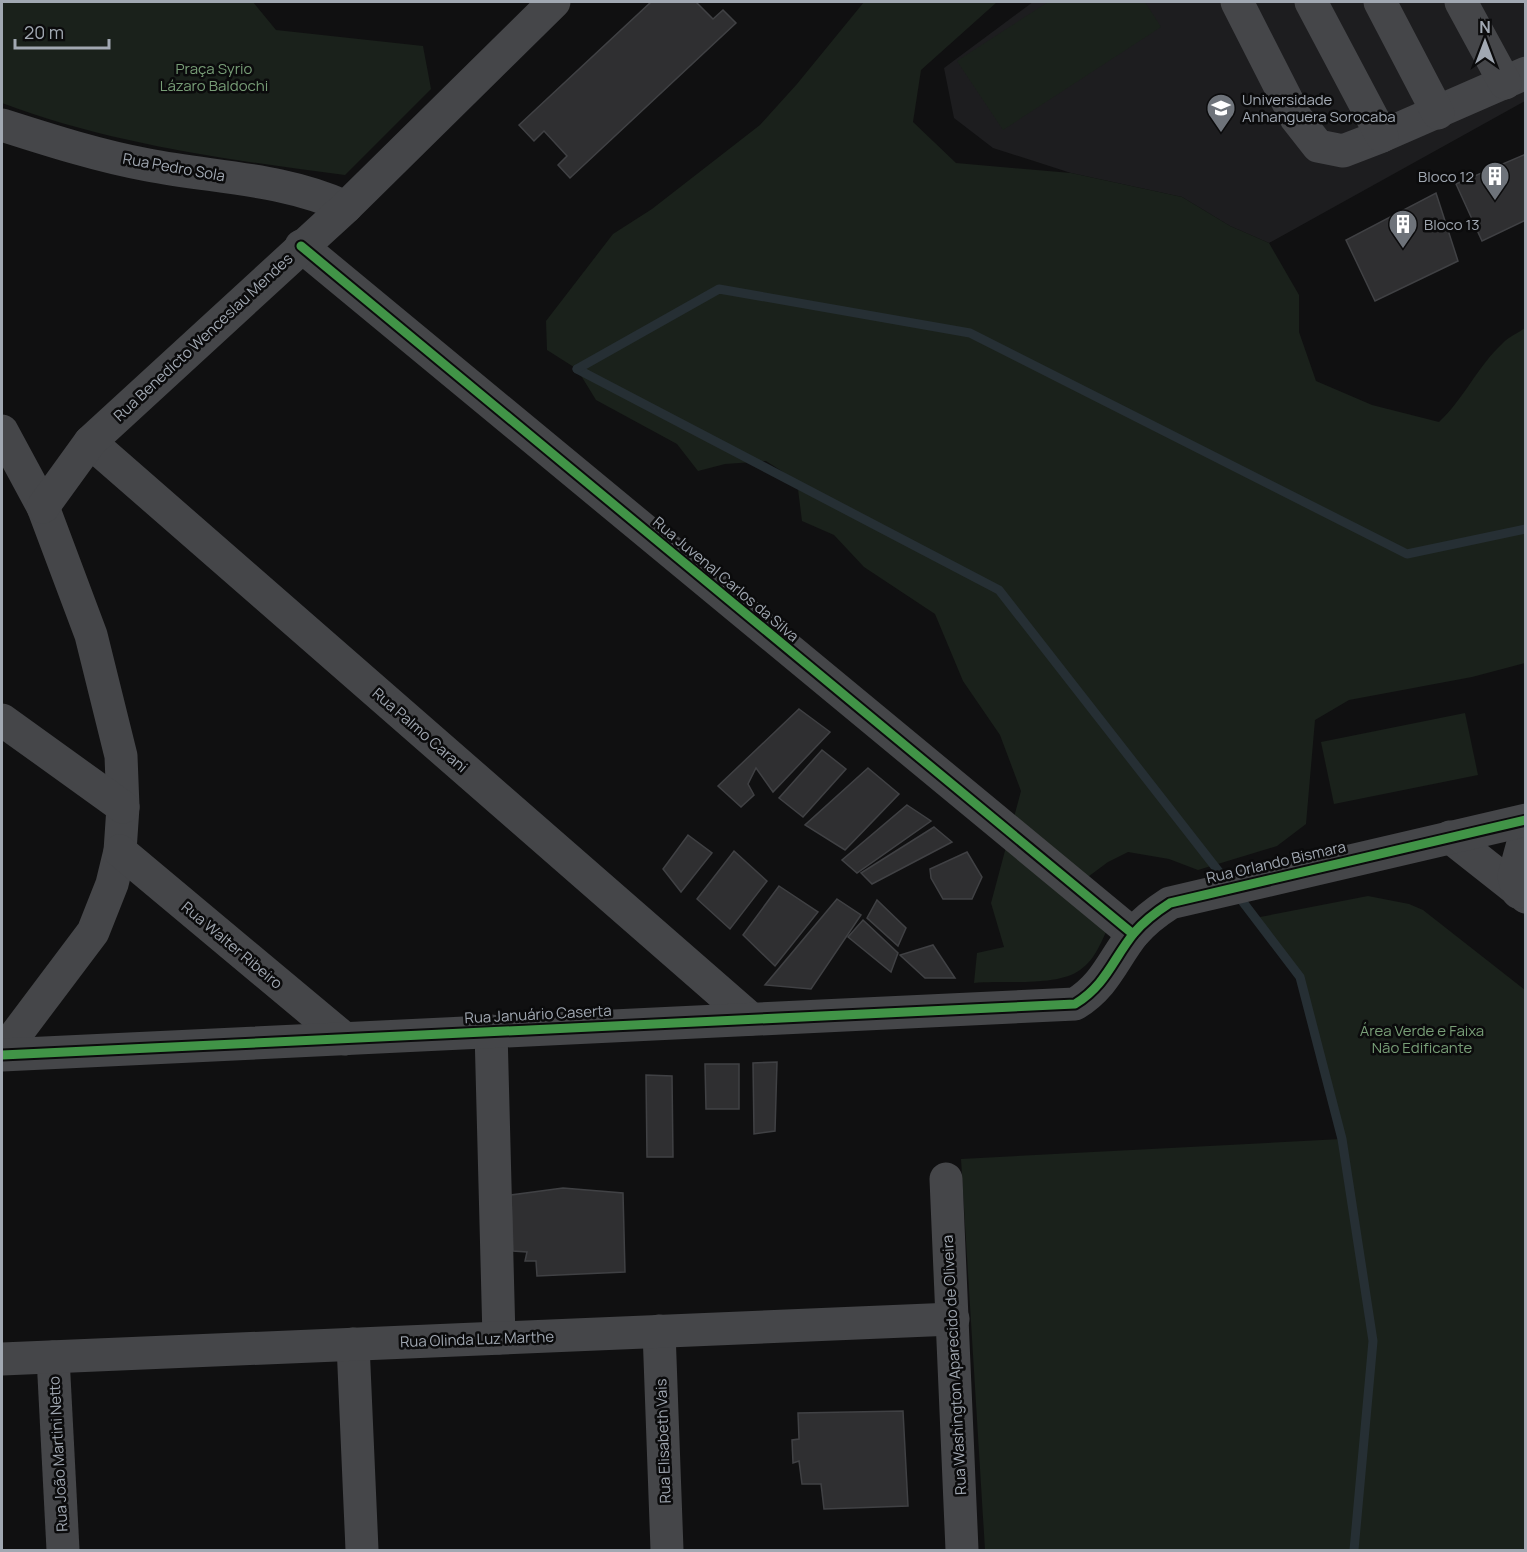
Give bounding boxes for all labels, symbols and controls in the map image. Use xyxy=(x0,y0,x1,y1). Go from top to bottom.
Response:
scale bar xyxy=(15,12,110,50)
north arrow xyxy=(1455,12,1515,72)
text: N xyxy=(1479,16,1491,38)
text: 20 m xyxy=(24,20,64,44)
park label: Praça Syrio Lázaro Baldochi xyxy=(160,58,268,96)
place label: Universidade Anhanguera Sorocaba xyxy=(1242,89,1396,127)
school or university icon: Universidade Anhanguera Sorocaba xyxy=(1205,92,1237,134)
street label: Rua Pedro Sola xyxy=(121,148,227,186)
building icon: Bloco 12 xyxy=(1479,160,1511,202)
place label: Bloco 12 xyxy=(1418,166,1474,187)
building icon: Bloco 13 xyxy=(1387,208,1419,250)
place label: Bloco 13 xyxy=(1424,214,1480,235)
street label: Rua Benedicto Wenceslau Mendes xyxy=(109,248,297,426)
street label: Rua Juvenal Carlos da Silva xyxy=(648,512,804,646)
street label: Rua Palmo Carani xyxy=(368,683,472,777)
street label: Rua Orlando Bismara xyxy=(1204,836,1348,888)
street label: Rua Walter Ribeiro xyxy=(177,896,287,994)
street label: Rua Januário Caserta xyxy=(464,1000,612,1028)
park label: Área Verde e Faixa Não Edificante xyxy=(1360,1020,1484,1058)
street label: Rua Washington Aparecido de Oliveira xyxy=(937,1234,971,1496)
street label: Rua Olinda Luz Marthe xyxy=(400,1326,555,1352)
street label: Rua João Martini Netto xyxy=(43,1375,73,1532)
street label: Rua Elisabeth Vais xyxy=(650,1378,676,1504)

